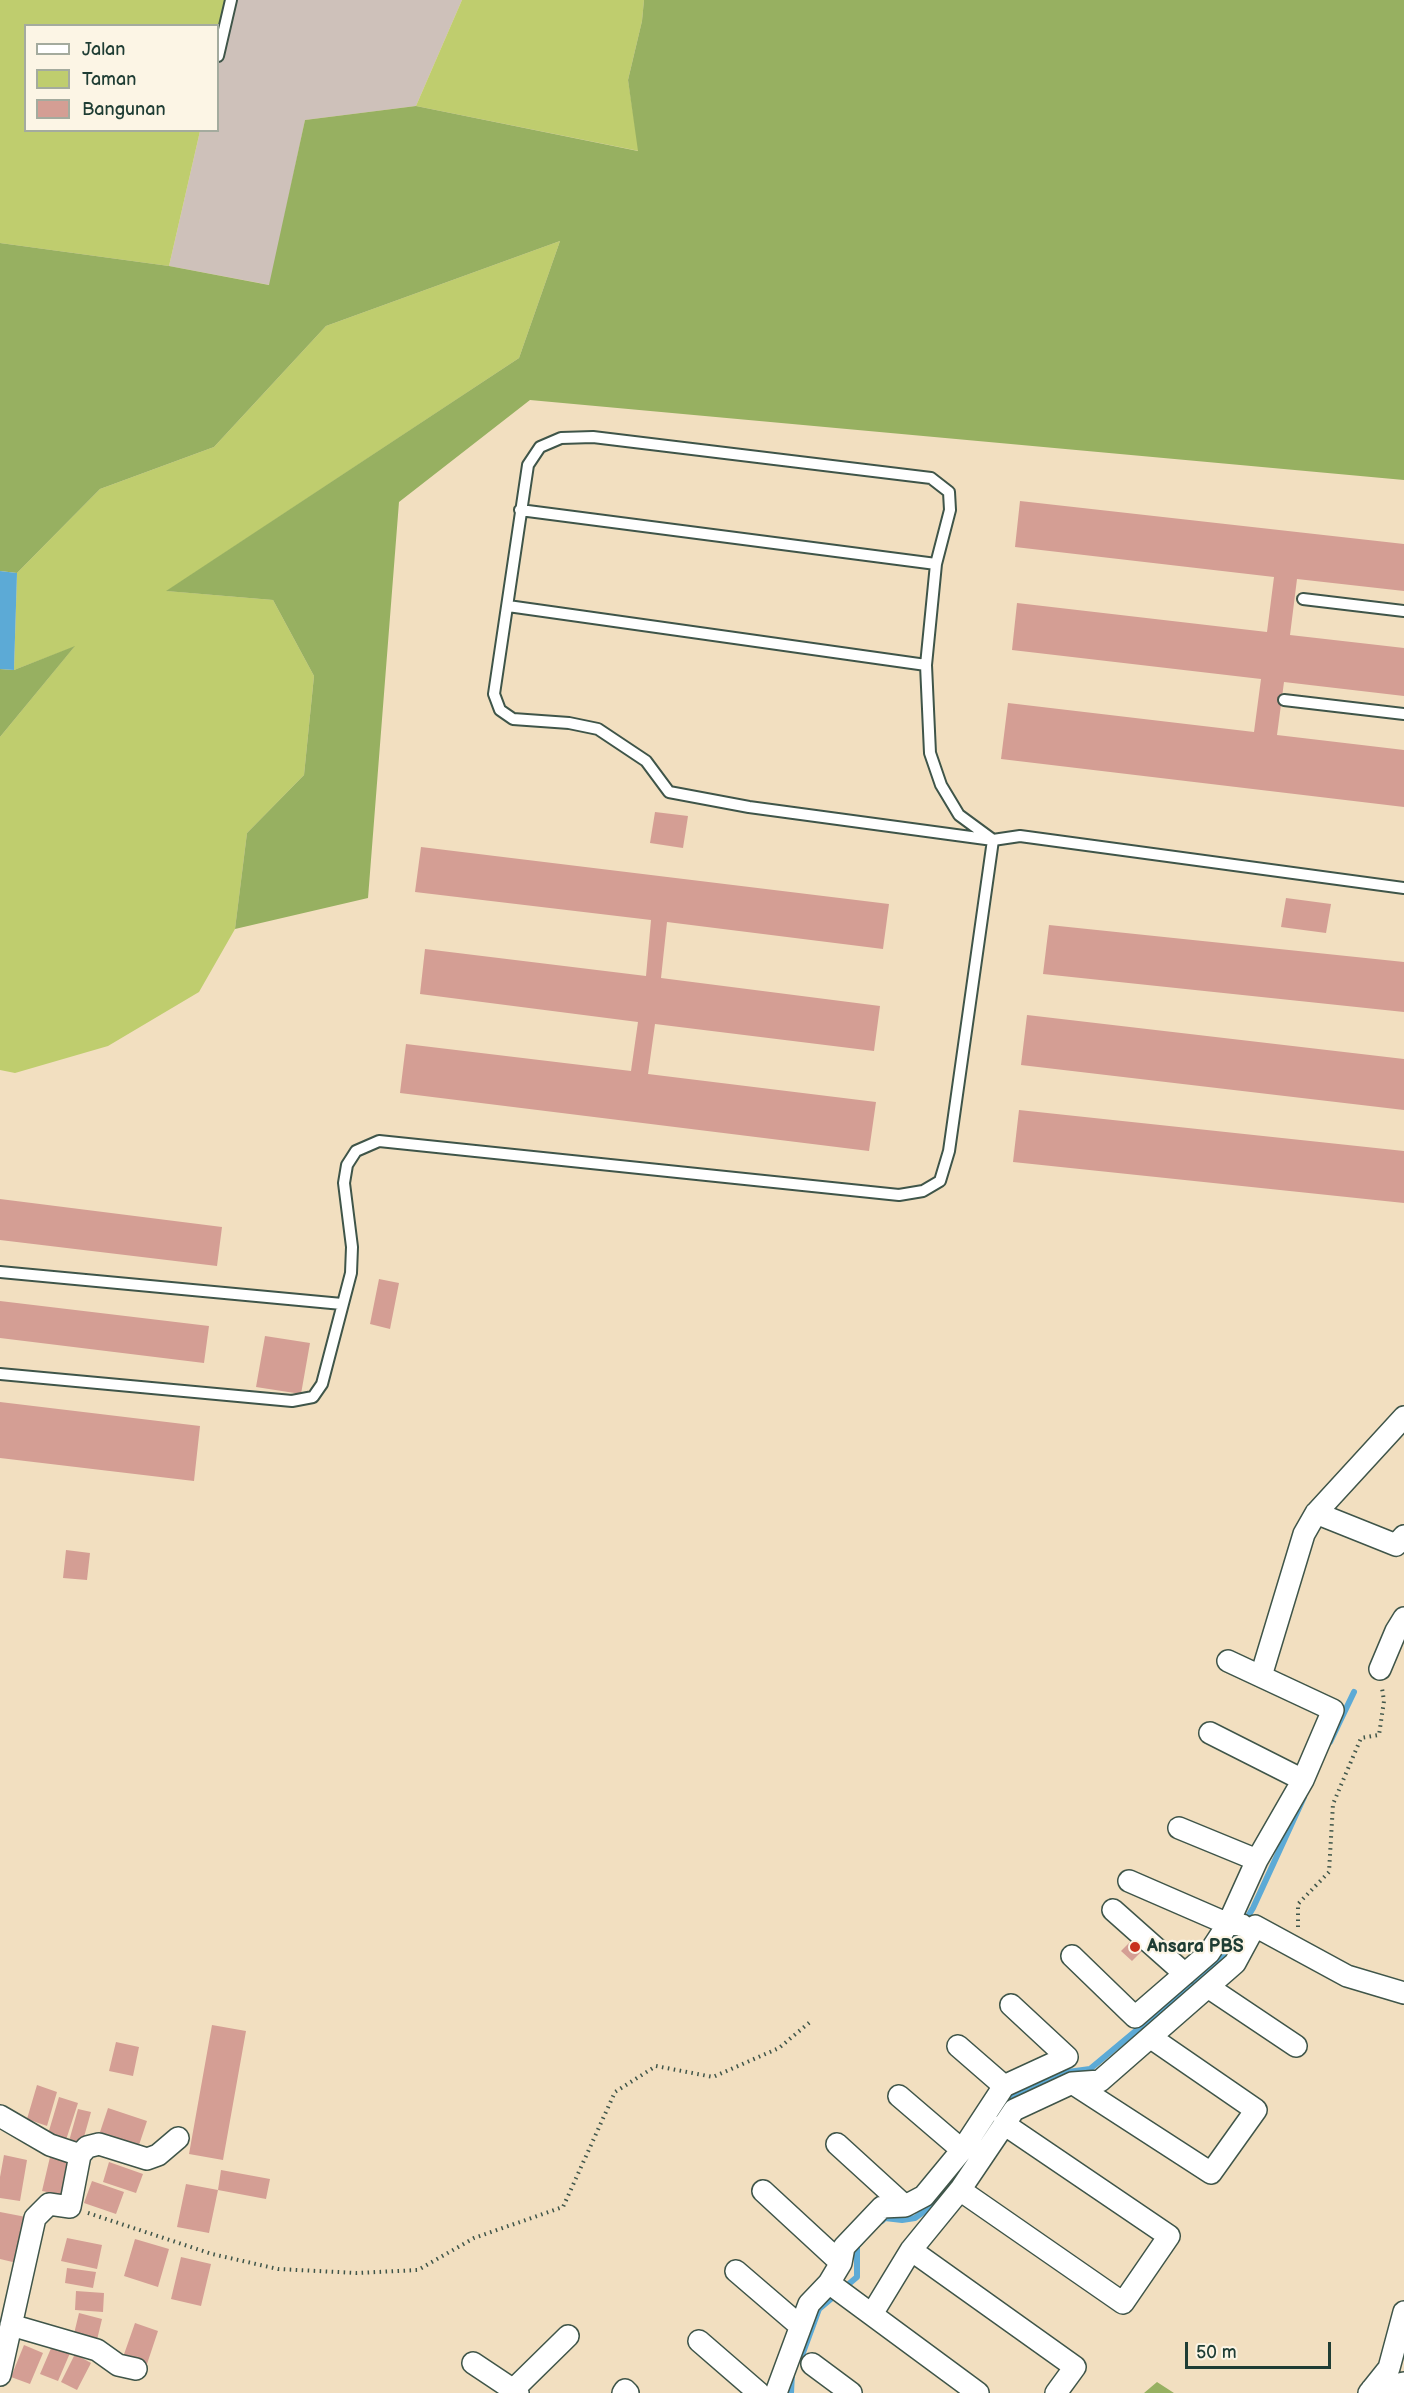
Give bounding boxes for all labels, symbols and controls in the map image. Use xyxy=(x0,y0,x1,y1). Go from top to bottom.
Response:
legend xyxy=(24,24,219,132)
text: Jalan xyxy=(82,39,125,60)
text: Taman xyxy=(82,69,136,90)
text: Bangunan xyxy=(82,99,166,120)
place label: Ansara PBS xyxy=(1147,1936,1244,1958)
marker: Ansara PBS xyxy=(1128,1940,1142,1954)
scale bar xyxy=(1188,2330,1334,2368)
text: 50 m xyxy=(1196,2342,1237,2363)

